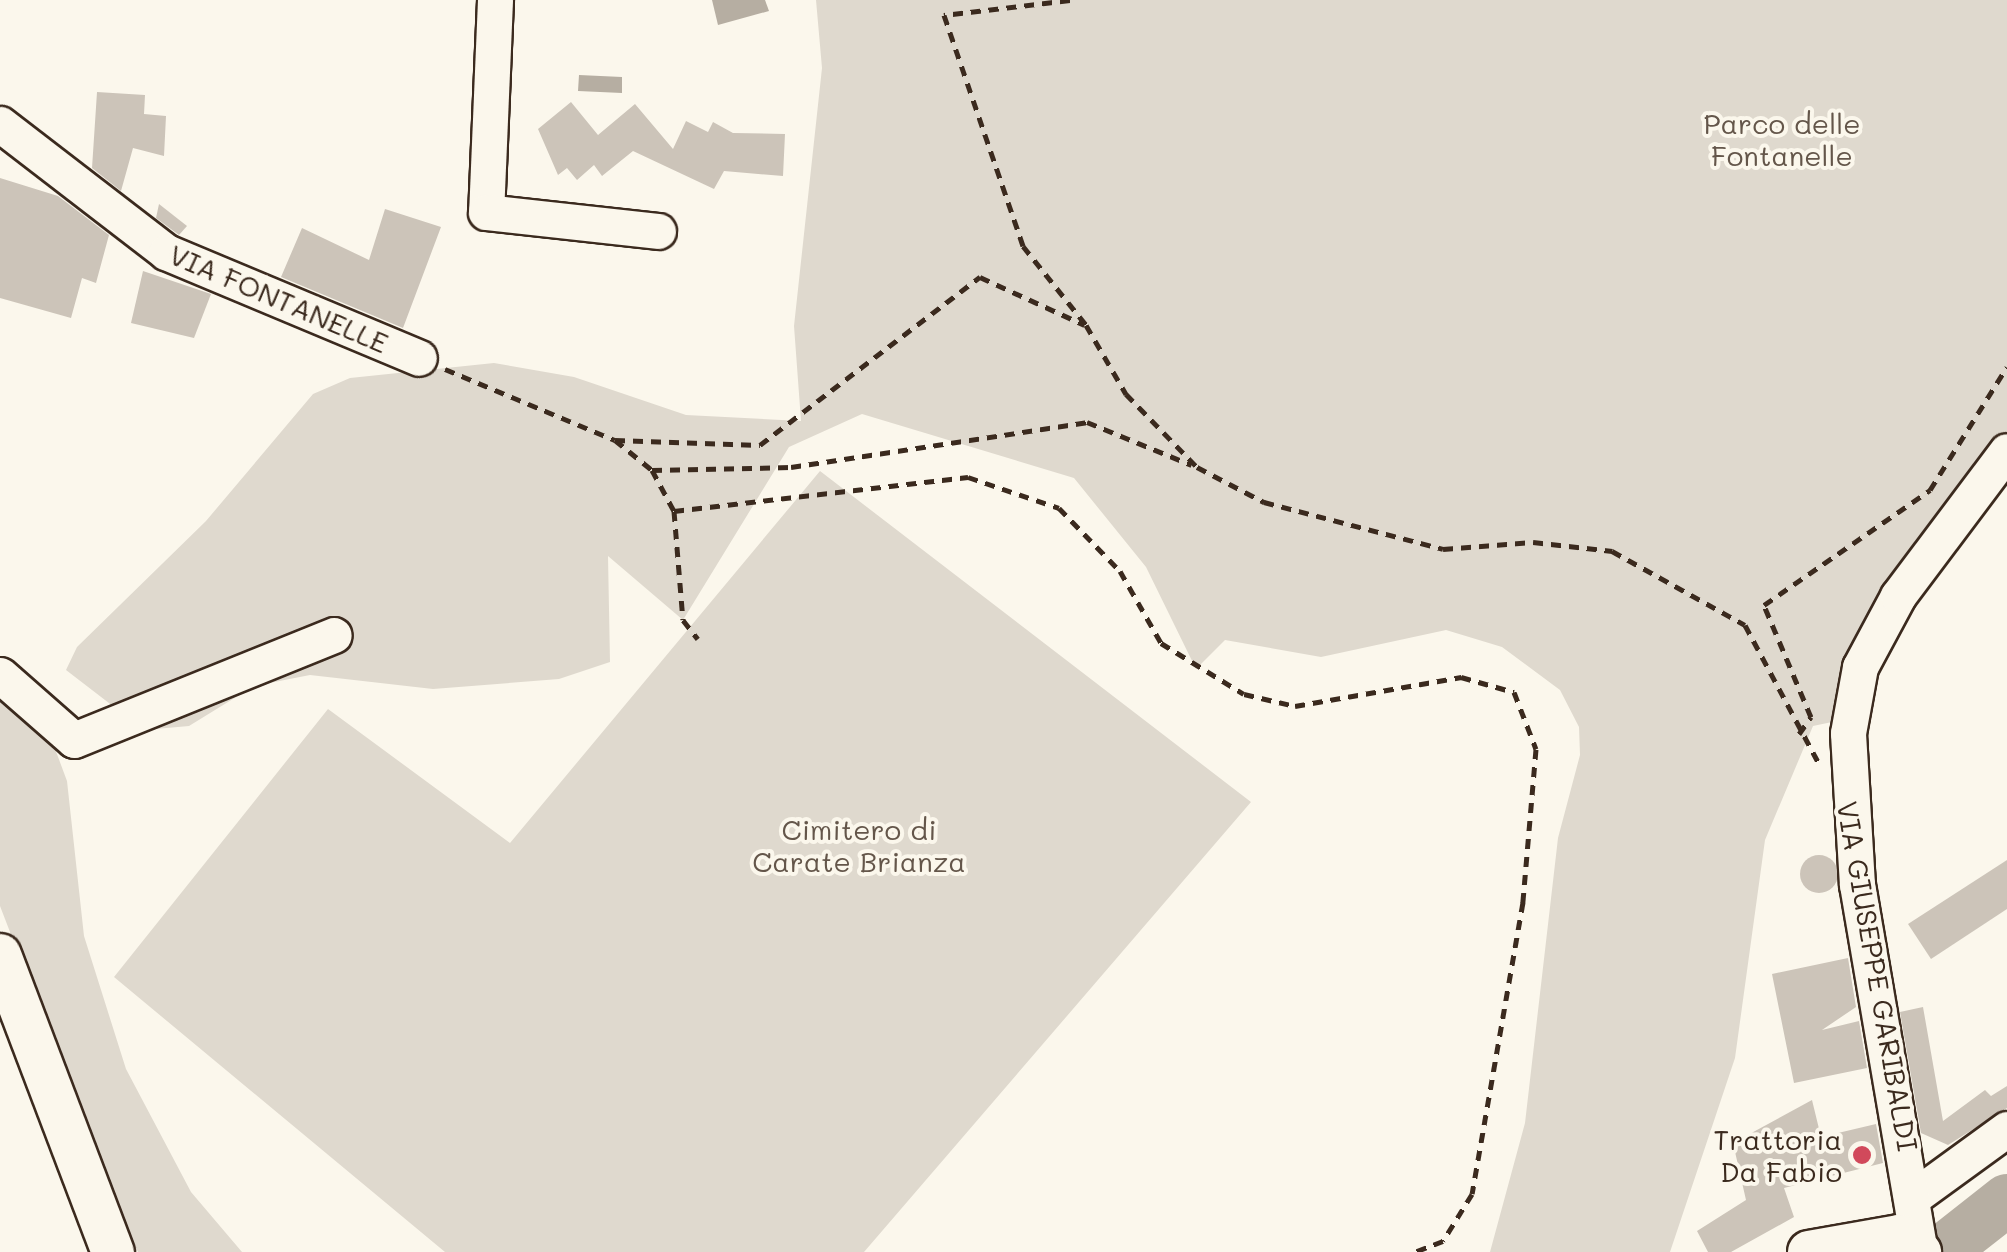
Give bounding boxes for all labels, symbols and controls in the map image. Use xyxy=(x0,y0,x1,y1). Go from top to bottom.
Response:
park label: Parco delle Fontanelle xyxy=(1703,106,1861,172)
street label: VIA FONTANELLE xyxy=(165,237,393,359)
street label: VIA GIUSEPPE GARIBALDI xyxy=(1831,798,1925,1154)
park label: Cimitero di Carate Brianza xyxy=(752,812,966,878)
place label: Trattoria Da Fabio xyxy=(1714,1122,1842,1188)
marker: Trattoria Da Fabio xyxy=(1851,1144,1873,1166)

